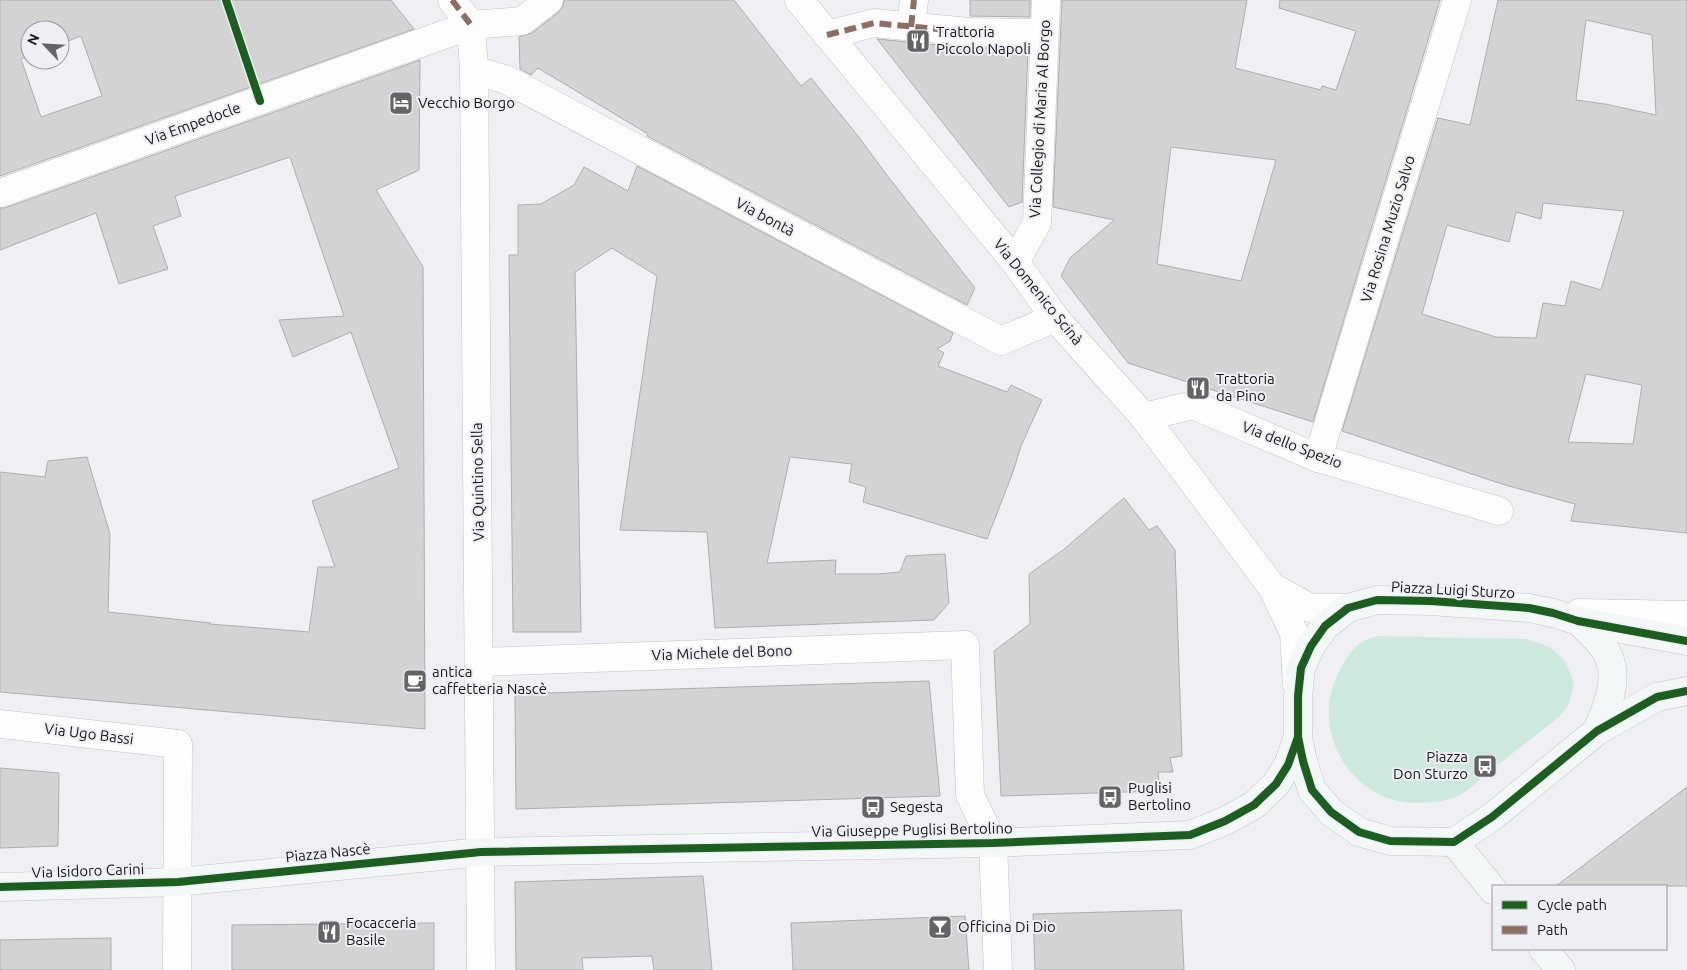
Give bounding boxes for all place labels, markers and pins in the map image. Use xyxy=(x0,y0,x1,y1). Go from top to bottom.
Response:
place label: Trattoria Piccolo Napoli xyxy=(936,23,1031,57)
restaurant icon: Trattoria Piccolo Napoli xyxy=(905,28,931,54)
hotel icon: Vecchio Borgo xyxy=(388,90,414,116)
place label: Vecchio Borgo xyxy=(418,94,515,111)
place label: Trattoria da Pino xyxy=(1216,370,1275,404)
restaurant icon: Trattoria da Pino xyxy=(1185,375,1211,401)
place label: antica caffetteria Nascè xyxy=(432,663,547,697)
cafe icon: antica caffetteria Nascè xyxy=(402,668,428,694)
place label: Piazza Don Sturzo xyxy=(1393,748,1468,782)
bus stop icon: Piazza Don Sturzo xyxy=(1472,753,1498,779)
place label: Puglisi Bertolino xyxy=(1128,779,1191,813)
bus stop icon: Puglisi Bertolino xyxy=(1097,784,1123,810)
bus stop icon: Segesta xyxy=(860,794,886,820)
place label: Segesta xyxy=(890,798,943,815)
place label: Focacceria Basile xyxy=(346,914,416,948)
bar icon: Officina Di Dio xyxy=(927,914,953,940)
place label: Officina Di Dio xyxy=(958,918,1056,935)
restaurant icon: Focacceria Basile xyxy=(316,919,342,945)

